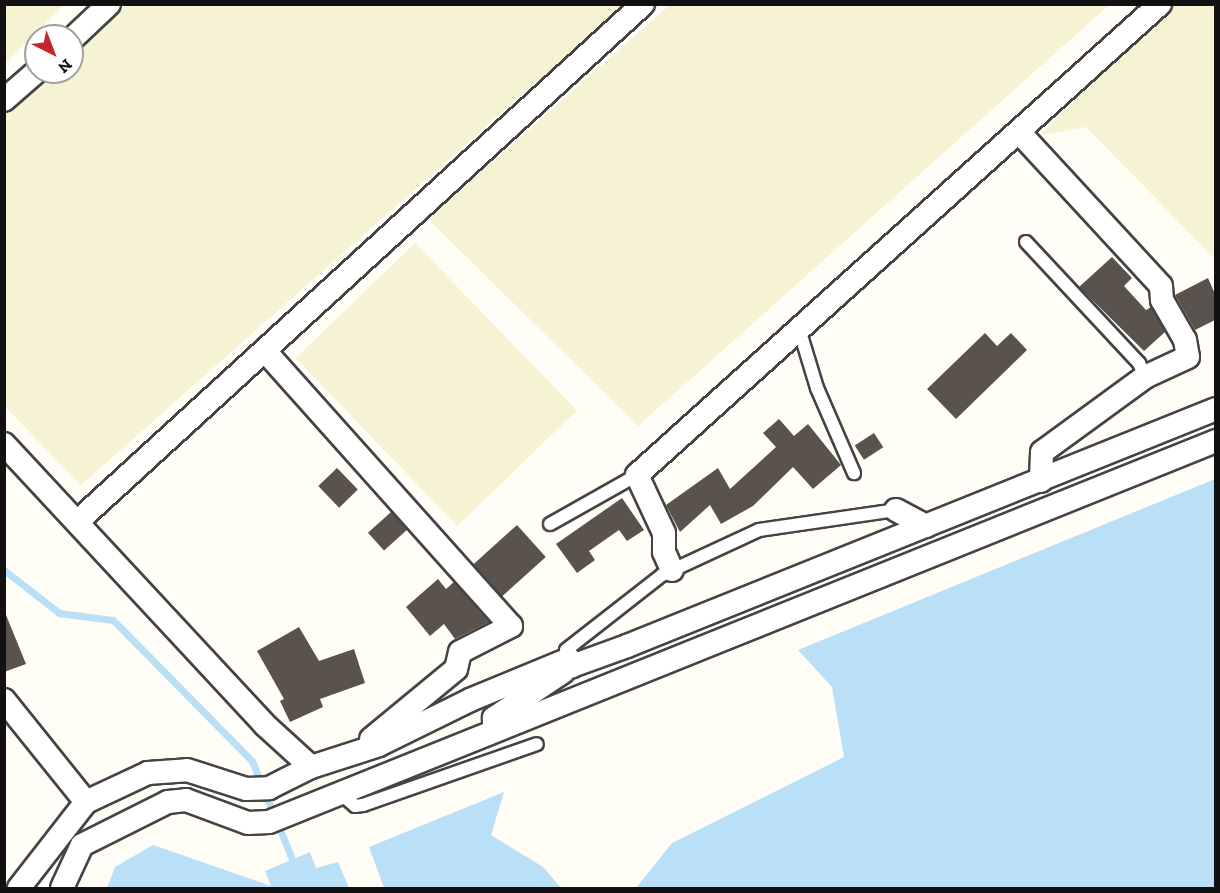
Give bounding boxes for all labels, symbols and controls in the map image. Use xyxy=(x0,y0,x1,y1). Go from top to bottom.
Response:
north arrow xyxy=(24,24,84,84)
text: N xyxy=(54,55,76,77)

